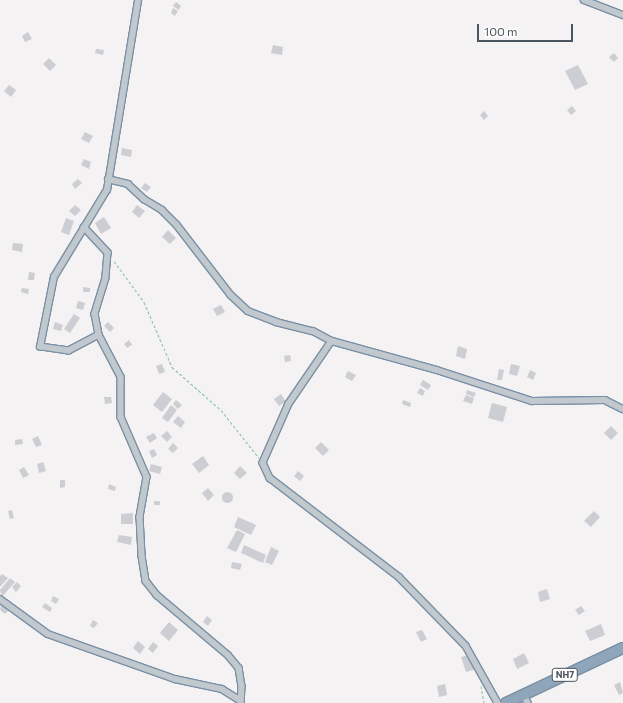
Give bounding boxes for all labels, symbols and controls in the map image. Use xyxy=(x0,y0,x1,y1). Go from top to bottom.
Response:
scale bar xyxy=(479,16,575,42)
text: 100 m xyxy=(484,24,518,38)
road number: NH7 xyxy=(551,668,579,682)

